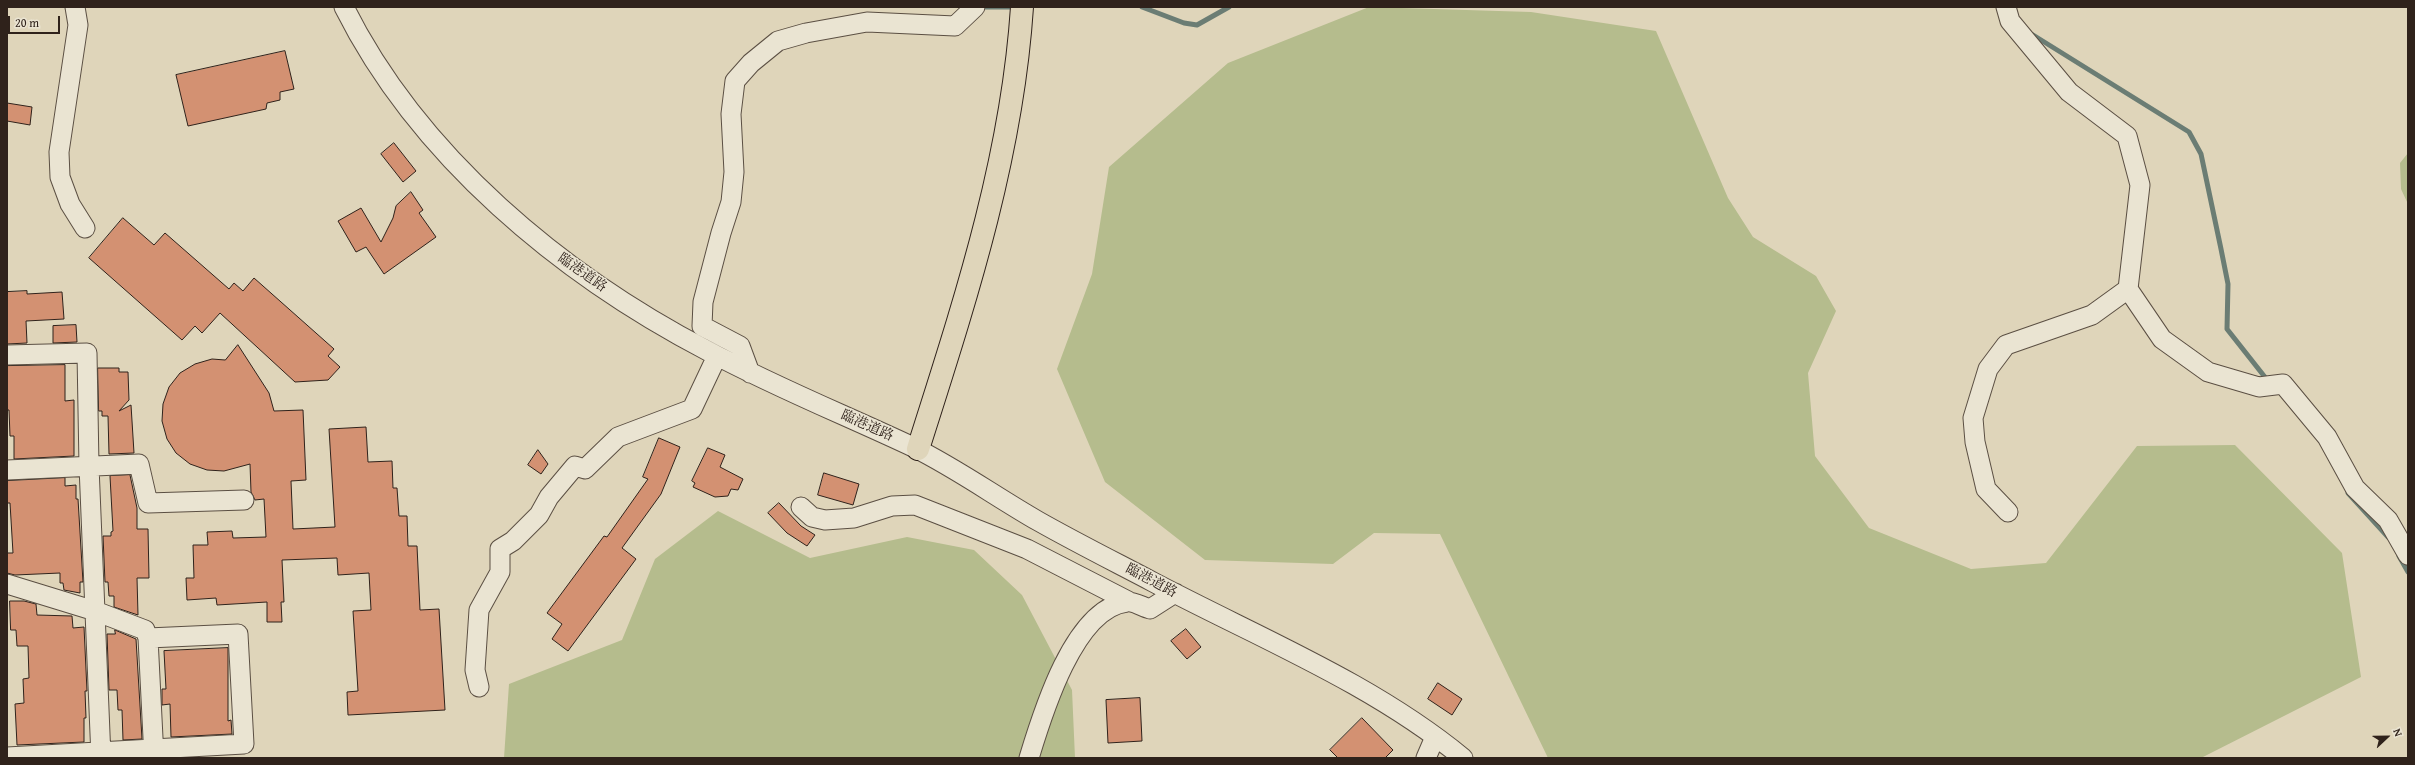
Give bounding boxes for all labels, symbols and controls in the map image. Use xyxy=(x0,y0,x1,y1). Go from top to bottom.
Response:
scale bar xyxy=(10,8,62,34)
text: 20 m xyxy=(15,14,39,31)
street label: 臨港道路 xyxy=(554,250,610,296)
street label: 臨港道路 xyxy=(838,407,896,445)
street label: 臨港道路 xyxy=(1122,560,1180,602)
north arrow xyxy=(2367,717,2407,757)
text: N xyxy=(2389,726,2407,739)

